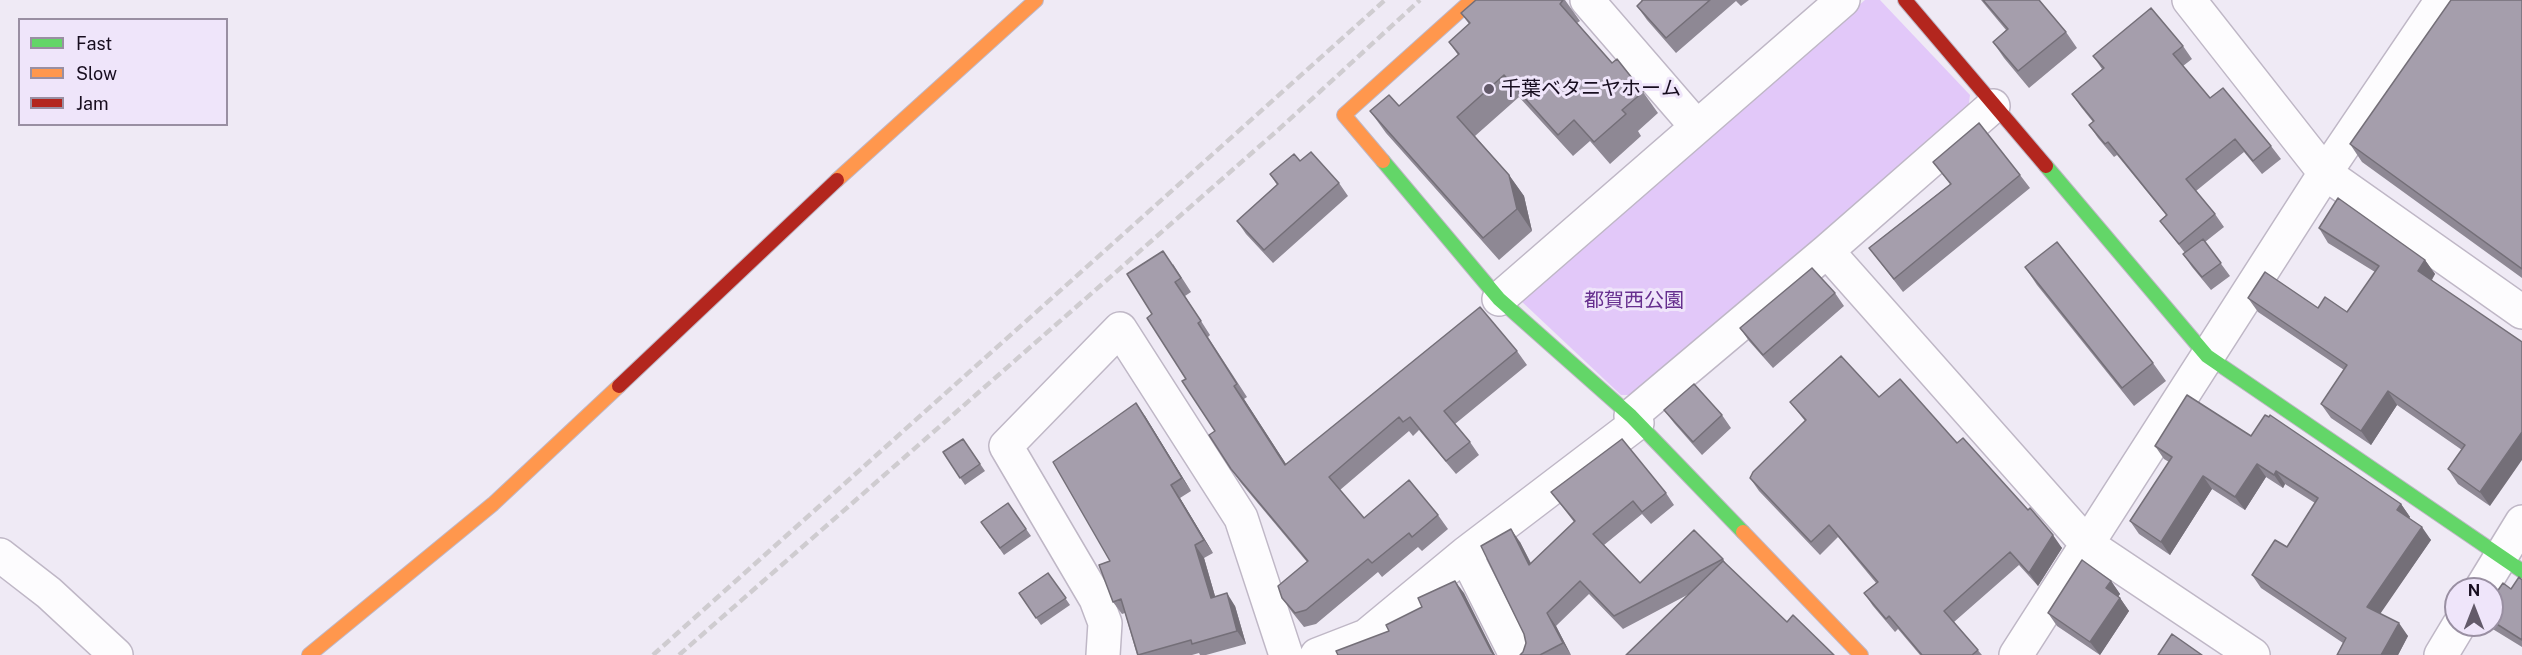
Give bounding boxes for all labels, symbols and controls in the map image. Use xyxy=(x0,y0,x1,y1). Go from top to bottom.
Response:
legend xyxy=(18,18,228,126)
text: Fast xyxy=(76,33,112,54)
text: Slow xyxy=(76,63,117,84)
place label: 千葉ベタニヤホーム xyxy=(1501,77,1681,101)
marker: 千葉ベタニヤホーム xyxy=(1482,82,1496,96)
text: Jam xyxy=(76,93,109,114)
park label: 都賀西公園 xyxy=(1584,289,1684,313)
north arrow xyxy=(2444,577,2504,637)
text: N xyxy=(2468,581,2480,600)

